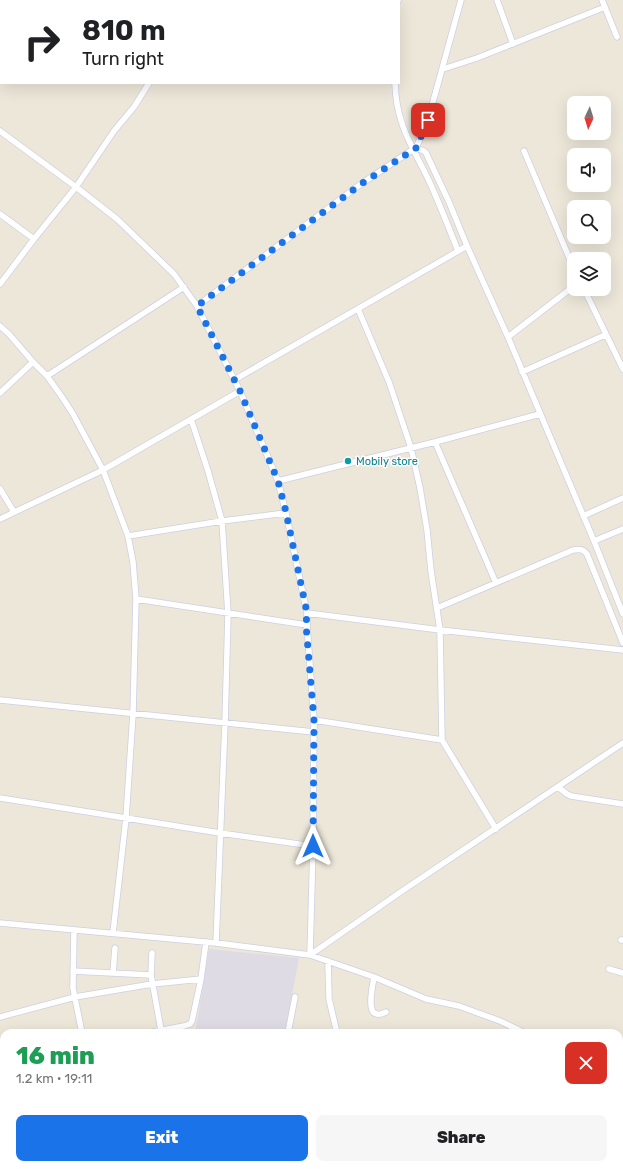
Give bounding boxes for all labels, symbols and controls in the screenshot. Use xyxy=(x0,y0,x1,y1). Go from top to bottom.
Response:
text: 810 m xyxy=(82,14,166,47)
icon: right xyxy=(16,16,68,68)
text: Turn right xyxy=(82,48,164,70)
north arrow xyxy=(567,96,611,140)
map controls xyxy=(567,96,611,296)
pin xyxy=(411,103,445,137)
icon: arrive xyxy=(417,109,439,131)
button: sound xyxy=(567,148,611,192)
button: search xyxy=(567,200,611,244)
button: layers xyxy=(567,252,611,296)
place label: Mobily store xyxy=(356,455,418,468)
marker: Mobily store xyxy=(343,456,353,466)
position arrow xyxy=(292,825,334,867)
text: 16 min xyxy=(16,1042,95,1070)
button: close xyxy=(565,1042,607,1084)
text: 1.2 km · 19:11 xyxy=(16,1071,92,1086)
button: Exit xyxy=(16,1115,308,1161)
button: Share xyxy=(316,1115,607,1161)

